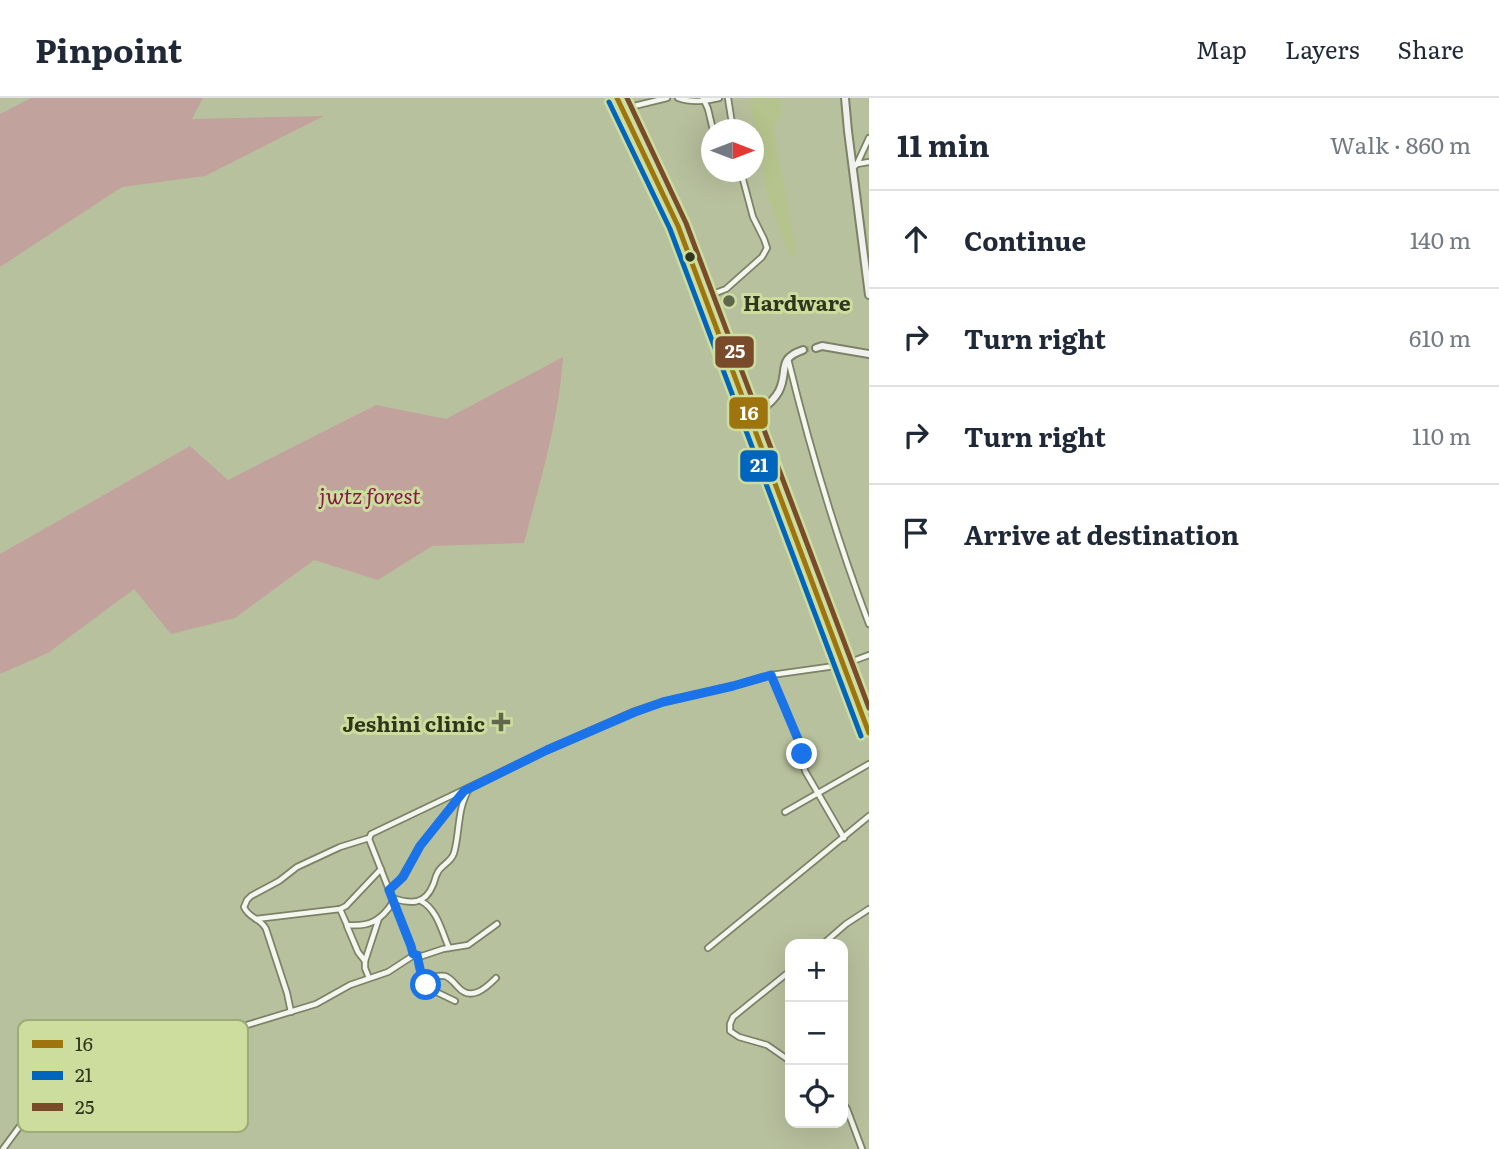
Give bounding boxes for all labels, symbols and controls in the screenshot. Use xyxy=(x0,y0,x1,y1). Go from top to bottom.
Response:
text: Pinpoint xyxy=(35,24,182,73)
text: Map xyxy=(1196,31,1247,66)
text: Layers xyxy=(1285,31,1359,66)
text: Share xyxy=(1397,31,1464,66)
north arrow xyxy=(701,119,764,182)
text: 11 min xyxy=(897,122,990,166)
text: Walk · 860 m xyxy=(1330,127,1471,161)
icon: ahead xyxy=(897,220,935,258)
text: Continue xyxy=(964,220,1086,259)
text: 140 m xyxy=(1410,222,1471,256)
unlabelled marker xyxy=(683,250,697,264)
place label: Hardware xyxy=(743,286,851,317)
marker: Hardware xyxy=(721,293,737,309)
icon: right xyxy=(897,318,935,356)
text: Turn right xyxy=(964,318,1106,357)
text: 610 m xyxy=(1409,320,1471,354)
line badge: 25 xyxy=(714,335,755,369)
text: 25 xyxy=(725,336,745,364)
line badge: 16 xyxy=(728,396,769,430)
text: 16 xyxy=(740,398,758,426)
icon: right xyxy=(897,416,935,454)
text: Turn right xyxy=(964,416,1106,455)
text: 110 m xyxy=(1412,418,1471,452)
line badge: 21 xyxy=(739,449,779,483)
text: 21 xyxy=(750,450,768,478)
park label: jwtz forest xyxy=(318,479,421,510)
icon: arrive xyxy=(897,514,935,552)
text: Arrive at destination xyxy=(964,514,1239,553)
place label: Jeshini clinic xyxy=(343,707,485,738)
marker: Jeshini clinic xyxy=(491,712,511,732)
route end xyxy=(786,738,817,769)
map controls xyxy=(785,939,848,1128)
button: + xyxy=(785,939,848,1002)
route start xyxy=(410,969,441,1000)
button: − xyxy=(785,1002,848,1065)
legend xyxy=(18,1020,248,1132)
text: 16 xyxy=(75,1029,93,1057)
text: 21 xyxy=(75,1060,93,1088)
button: locate xyxy=(785,1065,848,1128)
text: 25 xyxy=(75,1092,95,1120)

